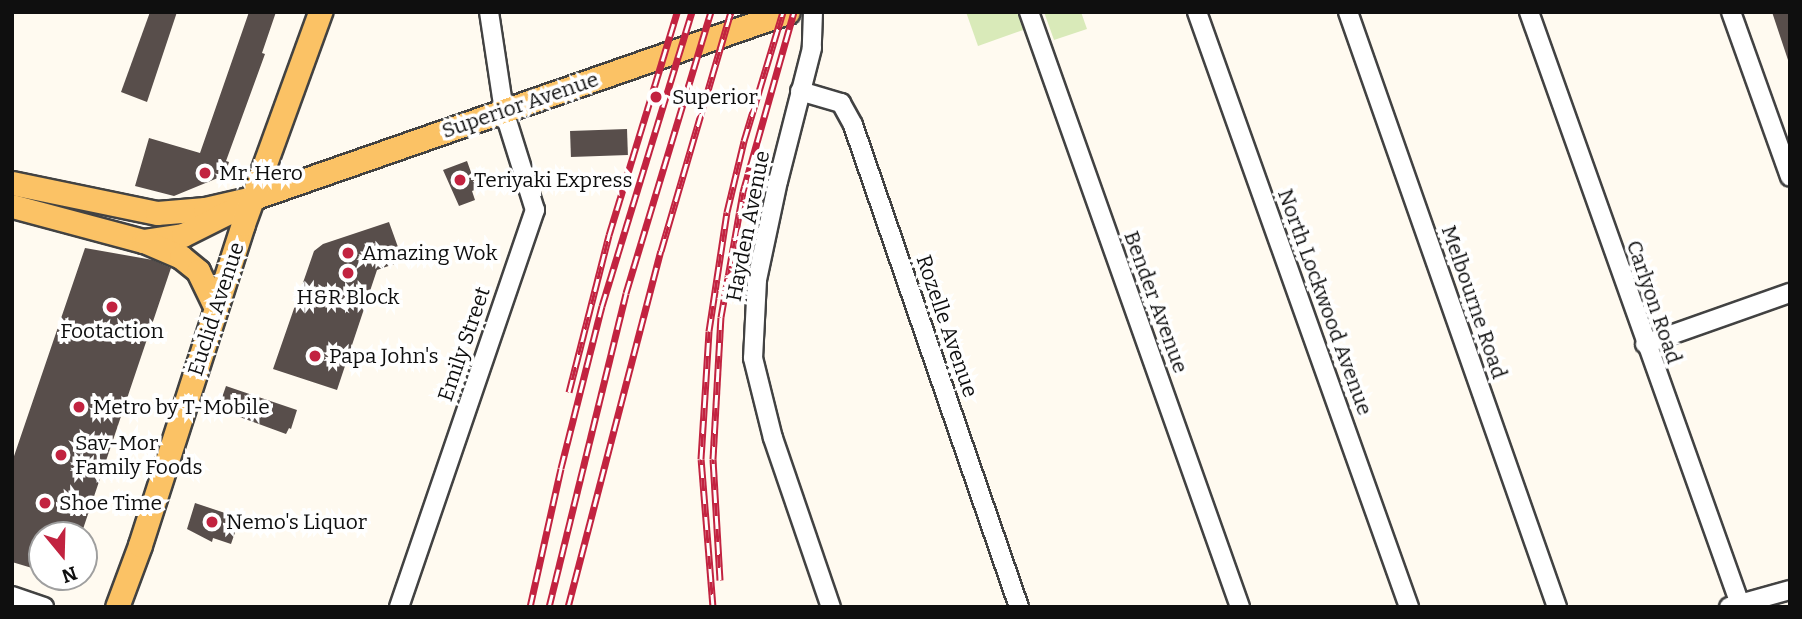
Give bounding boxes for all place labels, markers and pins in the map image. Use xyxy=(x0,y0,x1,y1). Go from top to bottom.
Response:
place label: Superior xyxy=(672,84,758,110)
marker: Superior xyxy=(646,87,666,107)
place label: Mr. Hero xyxy=(219,160,303,186)
marker: Mr. Hero xyxy=(197,165,213,181)
place label: Teriyaki Express xyxy=(474,167,632,193)
marker: Teriyaki Express xyxy=(452,172,468,188)
place label: Amazing Wok xyxy=(362,240,498,266)
marker: Amazing Wok xyxy=(340,245,356,261)
marker: H&R Block xyxy=(340,265,356,281)
place label: H&R Block xyxy=(297,284,399,310)
marker: Footaction xyxy=(104,299,120,315)
place label: Footaction xyxy=(60,318,164,344)
place label: Papa John's xyxy=(329,343,439,369)
marker: Papa John's xyxy=(307,348,323,364)
place label: Metro by T-Mobile xyxy=(93,394,270,420)
marker: Metro by T-Mobile xyxy=(71,399,87,415)
place label: Sav-Mor Family Foods xyxy=(75,430,202,480)
marker: Sav-Mor Family Foods xyxy=(53,447,69,463)
place label: Shoe Time xyxy=(59,490,162,516)
marker: Shoe Time xyxy=(37,495,53,511)
place label: Nemo's Liquor xyxy=(226,509,367,535)
marker: Nemo's Liquor xyxy=(204,514,220,530)

